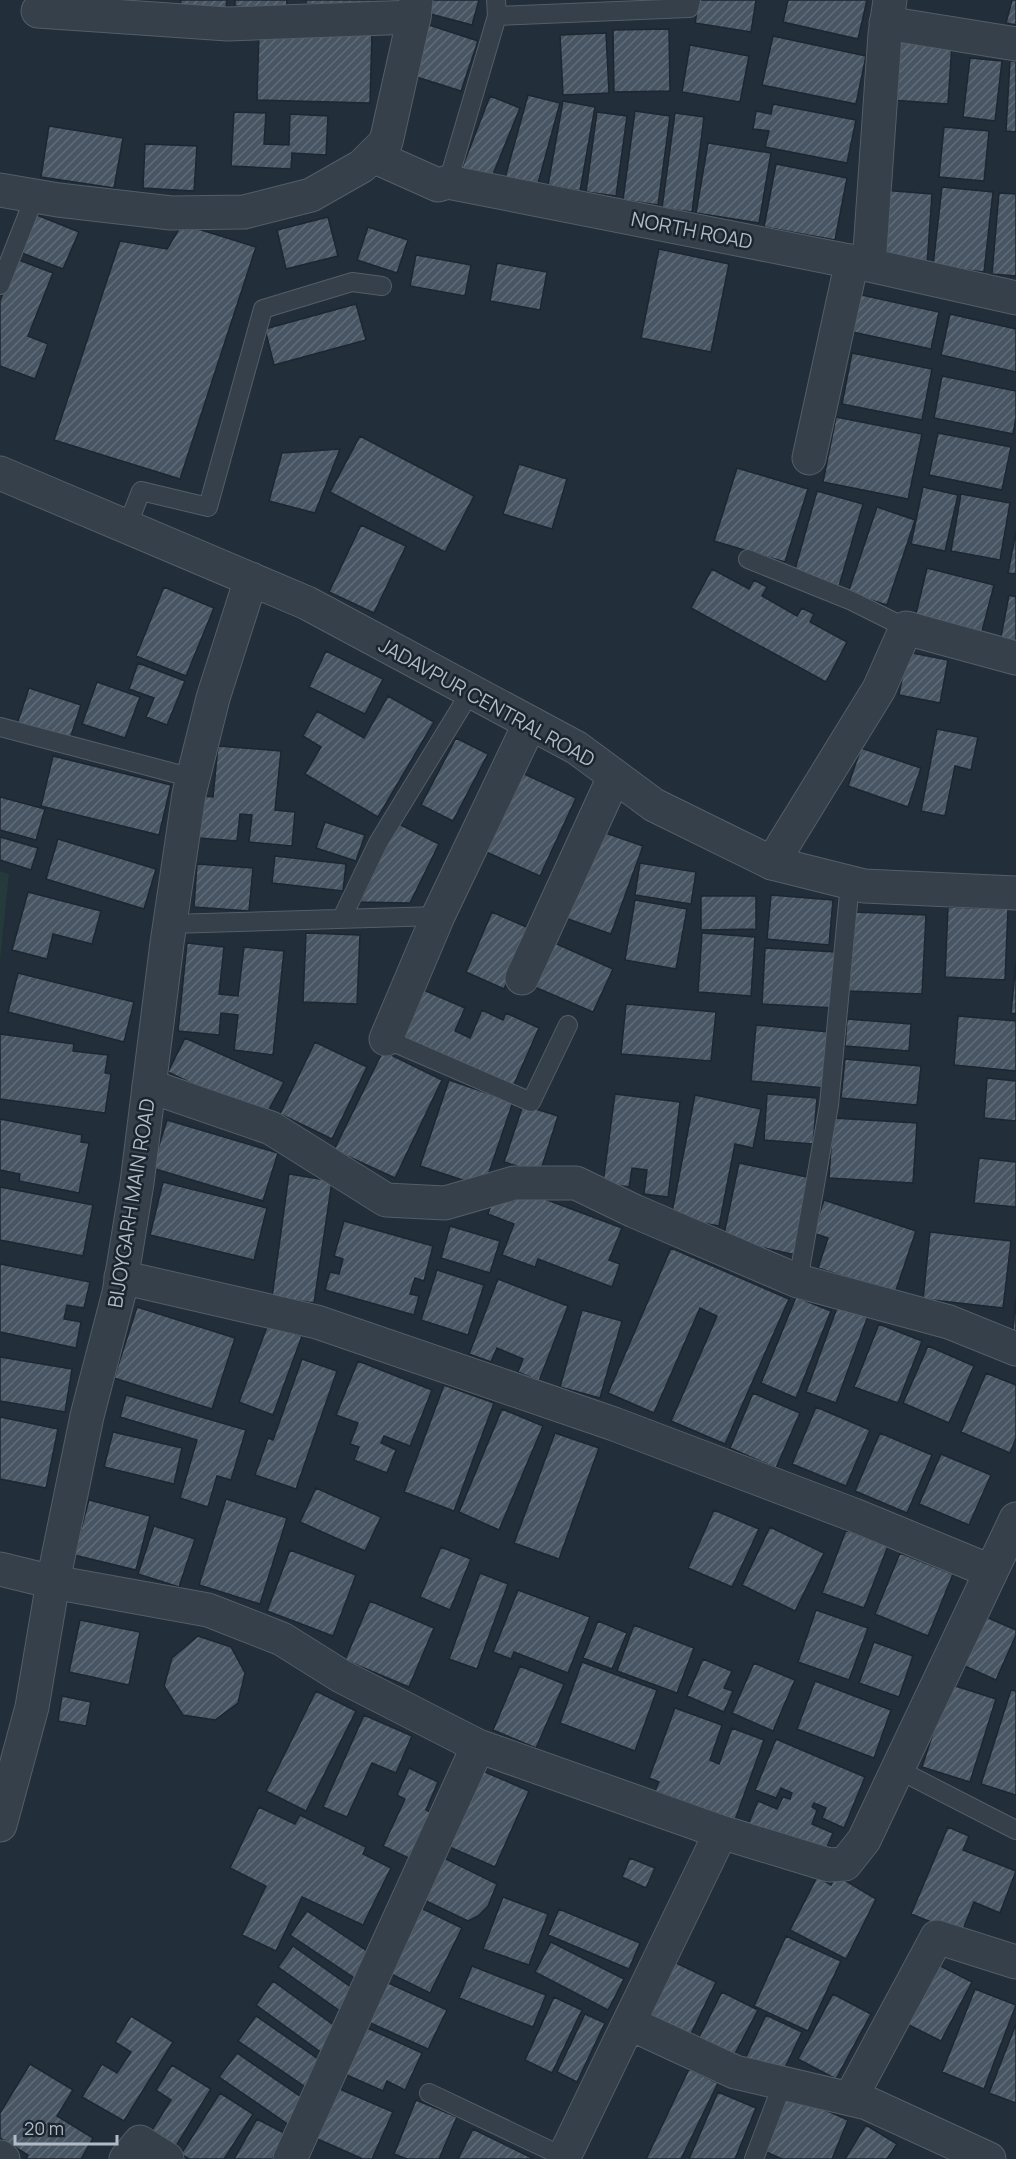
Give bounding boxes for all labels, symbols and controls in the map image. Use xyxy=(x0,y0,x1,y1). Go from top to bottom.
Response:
street label: NORTH ROAD xyxy=(629,205,755,255)
street label: JADAVPUR CENTRAL ROAD xyxy=(374,631,600,773)
street label: BIJOYGARH MAIN ROAD xyxy=(101,1096,161,1310)
scale bar xyxy=(15,2108,117,2146)
text: 20 m xyxy=(24,2116,64,2140)

